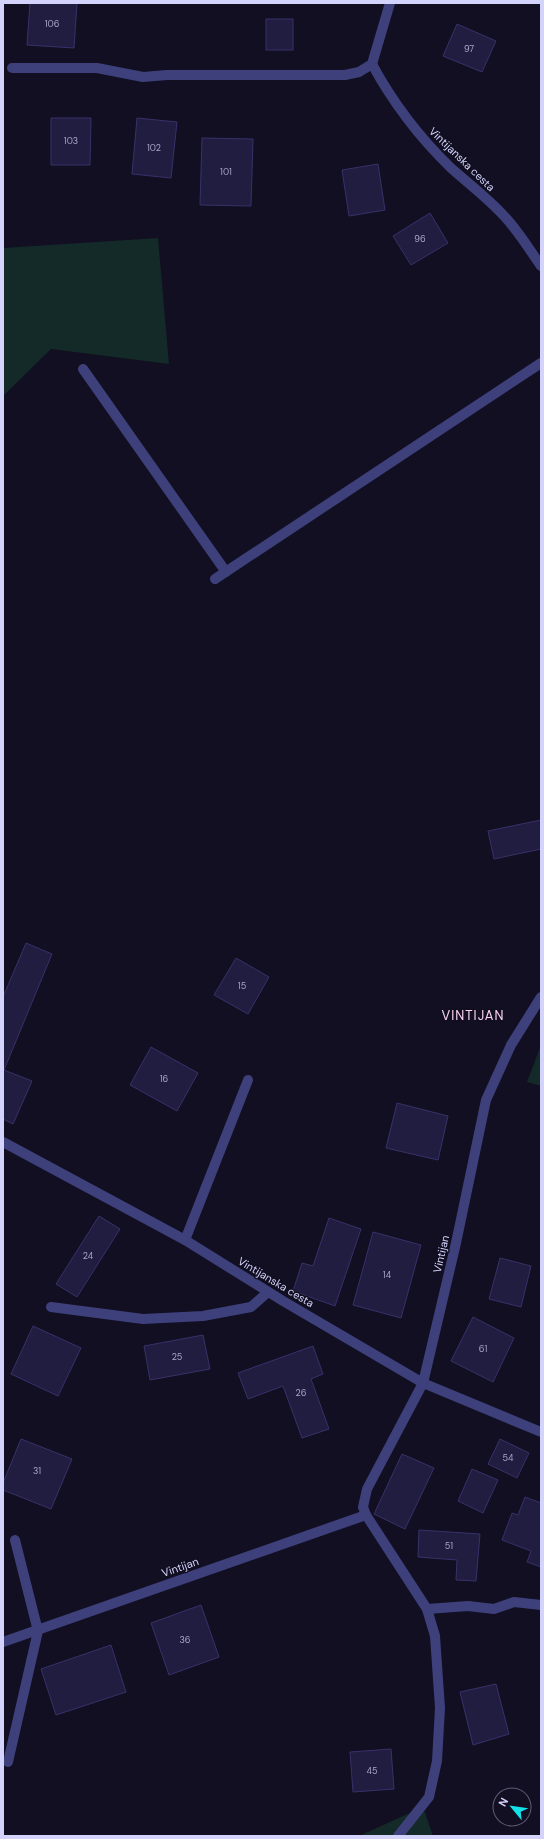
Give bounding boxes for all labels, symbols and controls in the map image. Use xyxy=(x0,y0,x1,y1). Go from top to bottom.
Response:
house number: 106 xyxy=(45,18,60,30)
house number: 97 xyxy=(464,43,474,55)
street label: Vintijanska cesta xyxy=(426,124,498,194)
house number: 103 xyxy=(64,135,78,147)
house number: 102 xyxy=(147,142,161,154)
house number: 101 xyxy=(220,166,232,178)
house number: 96 xyxy=(414,233,426,245)
house number: 15 xyxy=(238,980,246,992)
district label: VINTIJAN xyxy=(442,1007,504,1024)
house number: 16 xyxy=(160,1073,169,1085)
street label: Vintijan xyxy=(430,1234,452,1274)
house number: 24 xyxy=(83,1250,94,1262)
street label: Vintijanska cesta xyxy=(235,1254,317,1310)
house number: 14 xyxy=(383,1269,392,1281)
house number: 61 xyxy=(479,1343,487,1355)
house number: 25 xyxy=(172,1351,182,1363)
house number: 26 xyxy=(296,1387,307,1399)
house number: 54 xyxy=(503,1452,514,1464)
house number: 31 xyxy=(33,1465,41,1477)
house number: 51 xyxy=(445,1540,453,1552)
street label: Vintijan xyxy=(160,1554,200,1580)
house number: 36 xyxy=(180,1634,191,1646)
house number: 45 xyxy=(367,1765,377,1777)
north arrow xyxy=(492,1787,532,1827)
text: N xyxy=(495,1795,511,1809)

